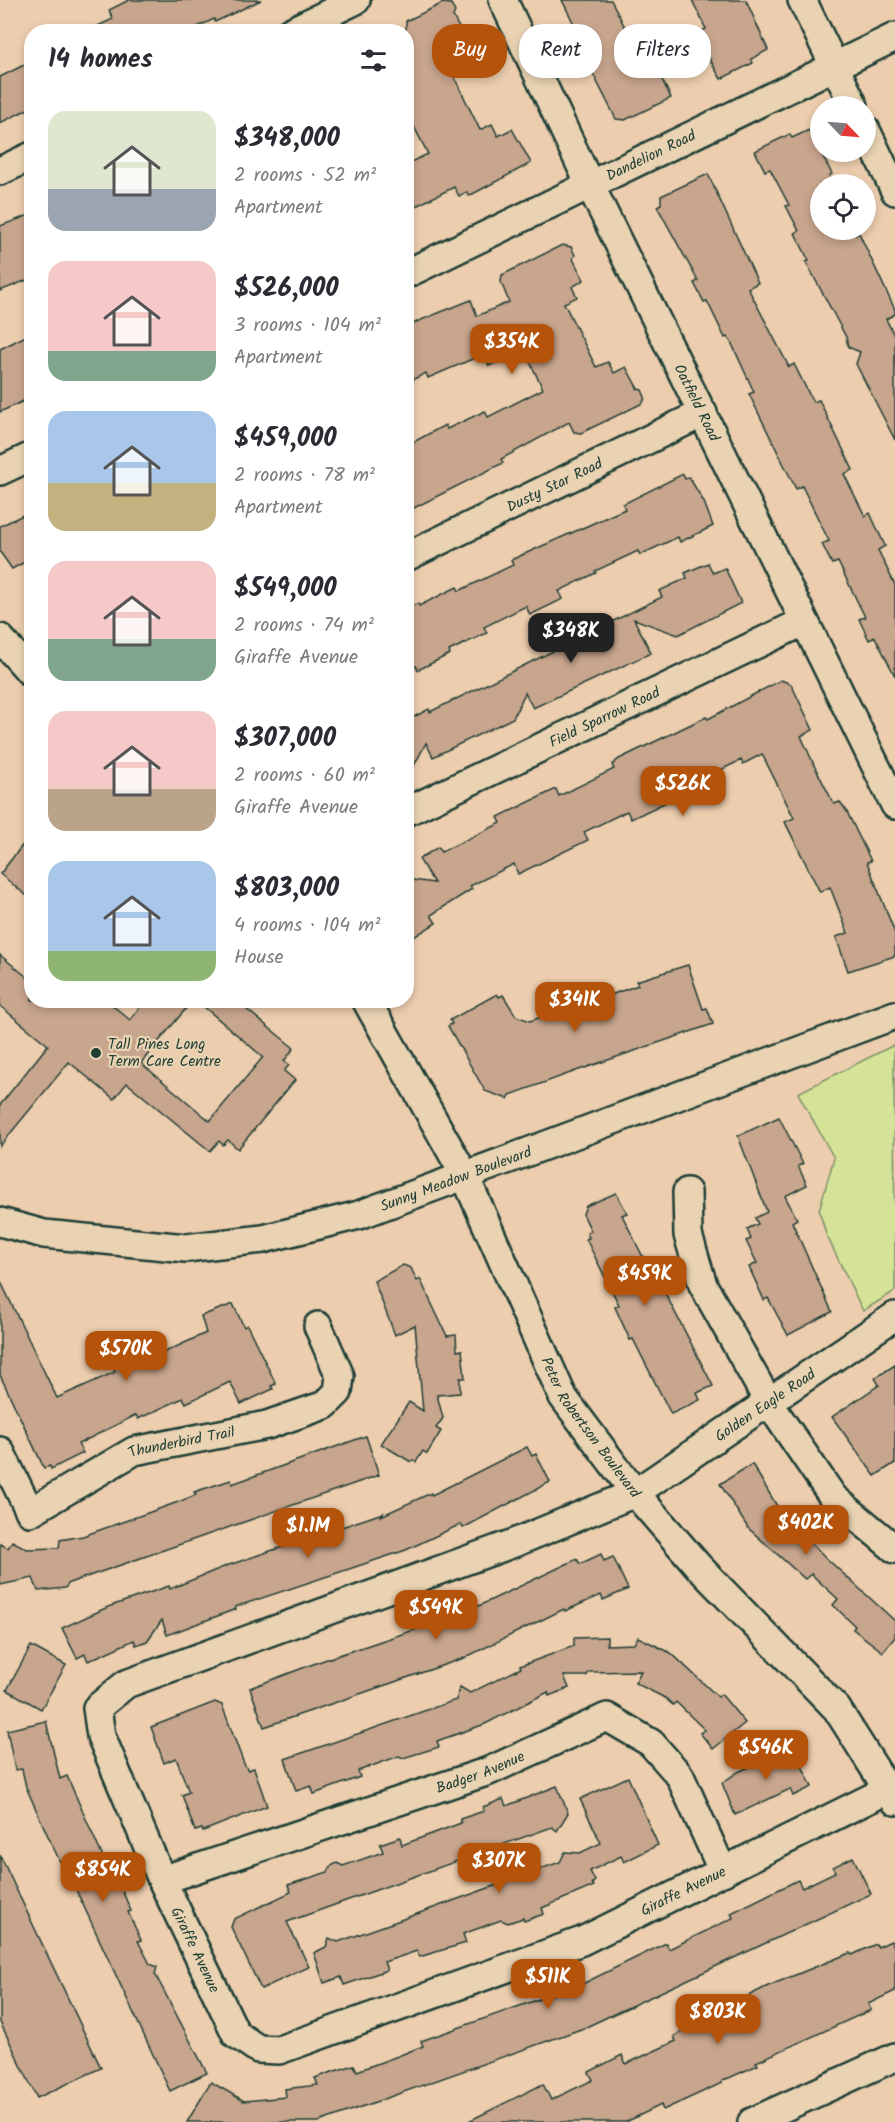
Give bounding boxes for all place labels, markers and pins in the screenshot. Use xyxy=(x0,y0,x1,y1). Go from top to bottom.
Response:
pin: $354K xyxy=(470,324,554,375)
pin: $348K xyxy=(529,613,613,664)
pin: $526K xyxy=(641,766,725,817)
pin: $341K xyxy=(533,982,617,1033)
place label: Tall Pines Long Term Care Centre xyxy=(108,1033,221,1074)
marker: Tall Pines Long Term Care Centre xyxy=(89,1046,103,1060)
pin: $459K xyxy=(603,1256,687,1307)
pin: $570K xyxy=(84,1331,168,1382)
pin: $402K xyxy=(764,1505,848,1556)
pin: $1.1M xyxy=(266,1508,350,1559)
pin: $549K xyxy=(394,1590,478,1641)
pin: $546K xyxy=(724,1730,808,1781)
pin: $307K xyxy=(457,1843,541,1894)
pin: $854K xyxy=(61,1852,145,1903)
pin: $511K xyxy=(506,1959,590,2010)
pin: $803K xyxy=(676,1994,760,2045)

